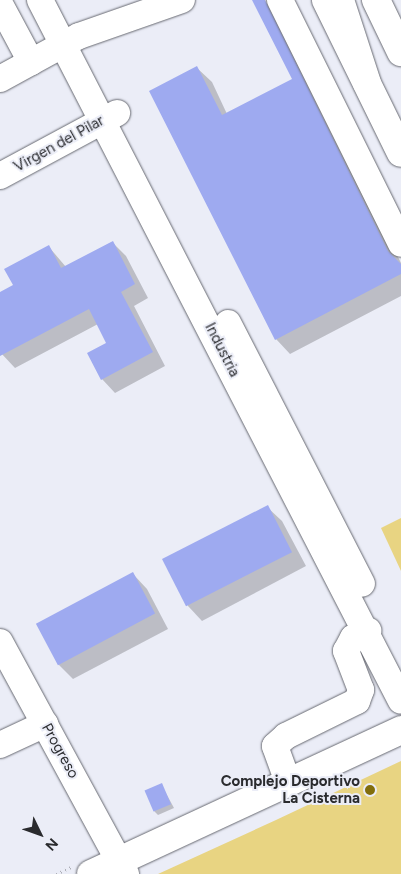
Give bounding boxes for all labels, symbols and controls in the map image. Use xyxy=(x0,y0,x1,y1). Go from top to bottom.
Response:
street label: Virgen del Pilar xyxy=(11,112,107,176)
street label: Industria xyxy=(201,320,243,380)
street label: Progreso xyxy=(38,720,82,782)
place label: Complejo Deportivo La Cisterna xyxy=(221,772,360,807)
marker: Complejo Deportivo La Cisterna xyxy=(364,784,376,796)
north arrow xyxy=(15,809,65,859)
text: N xyxy=(42,835,61,854)

